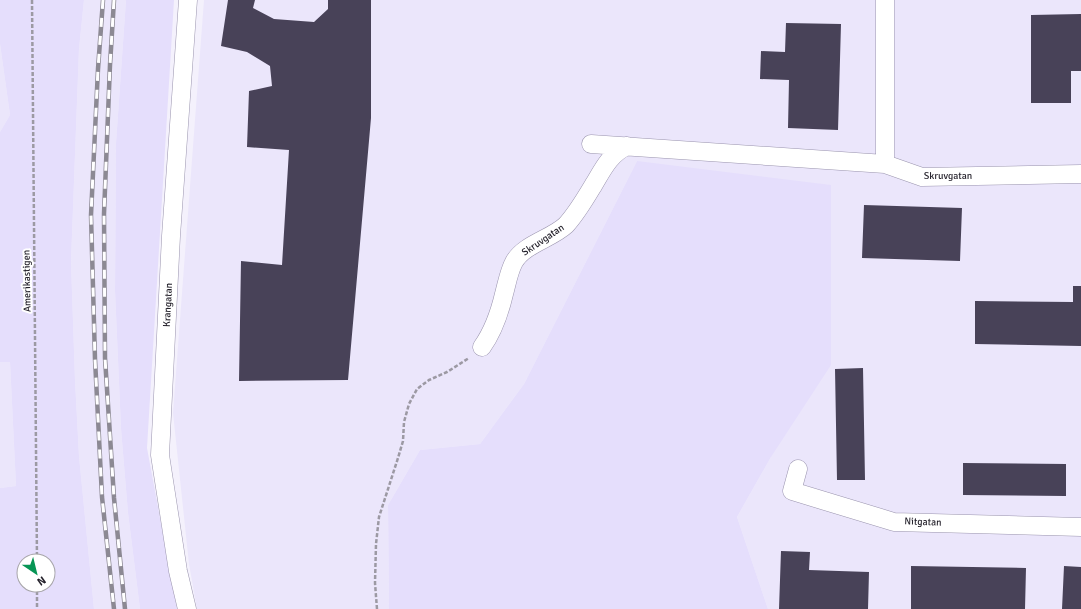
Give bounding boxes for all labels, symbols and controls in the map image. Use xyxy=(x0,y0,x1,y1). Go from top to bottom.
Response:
street label: Skruvgatan xyxy=(924,170,972,182)
street label: Skruvgatan xyxy=(520,221,566,259)
street label: Amerikastigen xyxy=(20,250,34,312)
street label: Krangatan xyxy=(161,283,175,327)
street label: Nitgatan xyxy=(904,515,942,529)
north arrow xyxy=(16,553,56,593)
text: N xyxy=(35,573,48,588)

